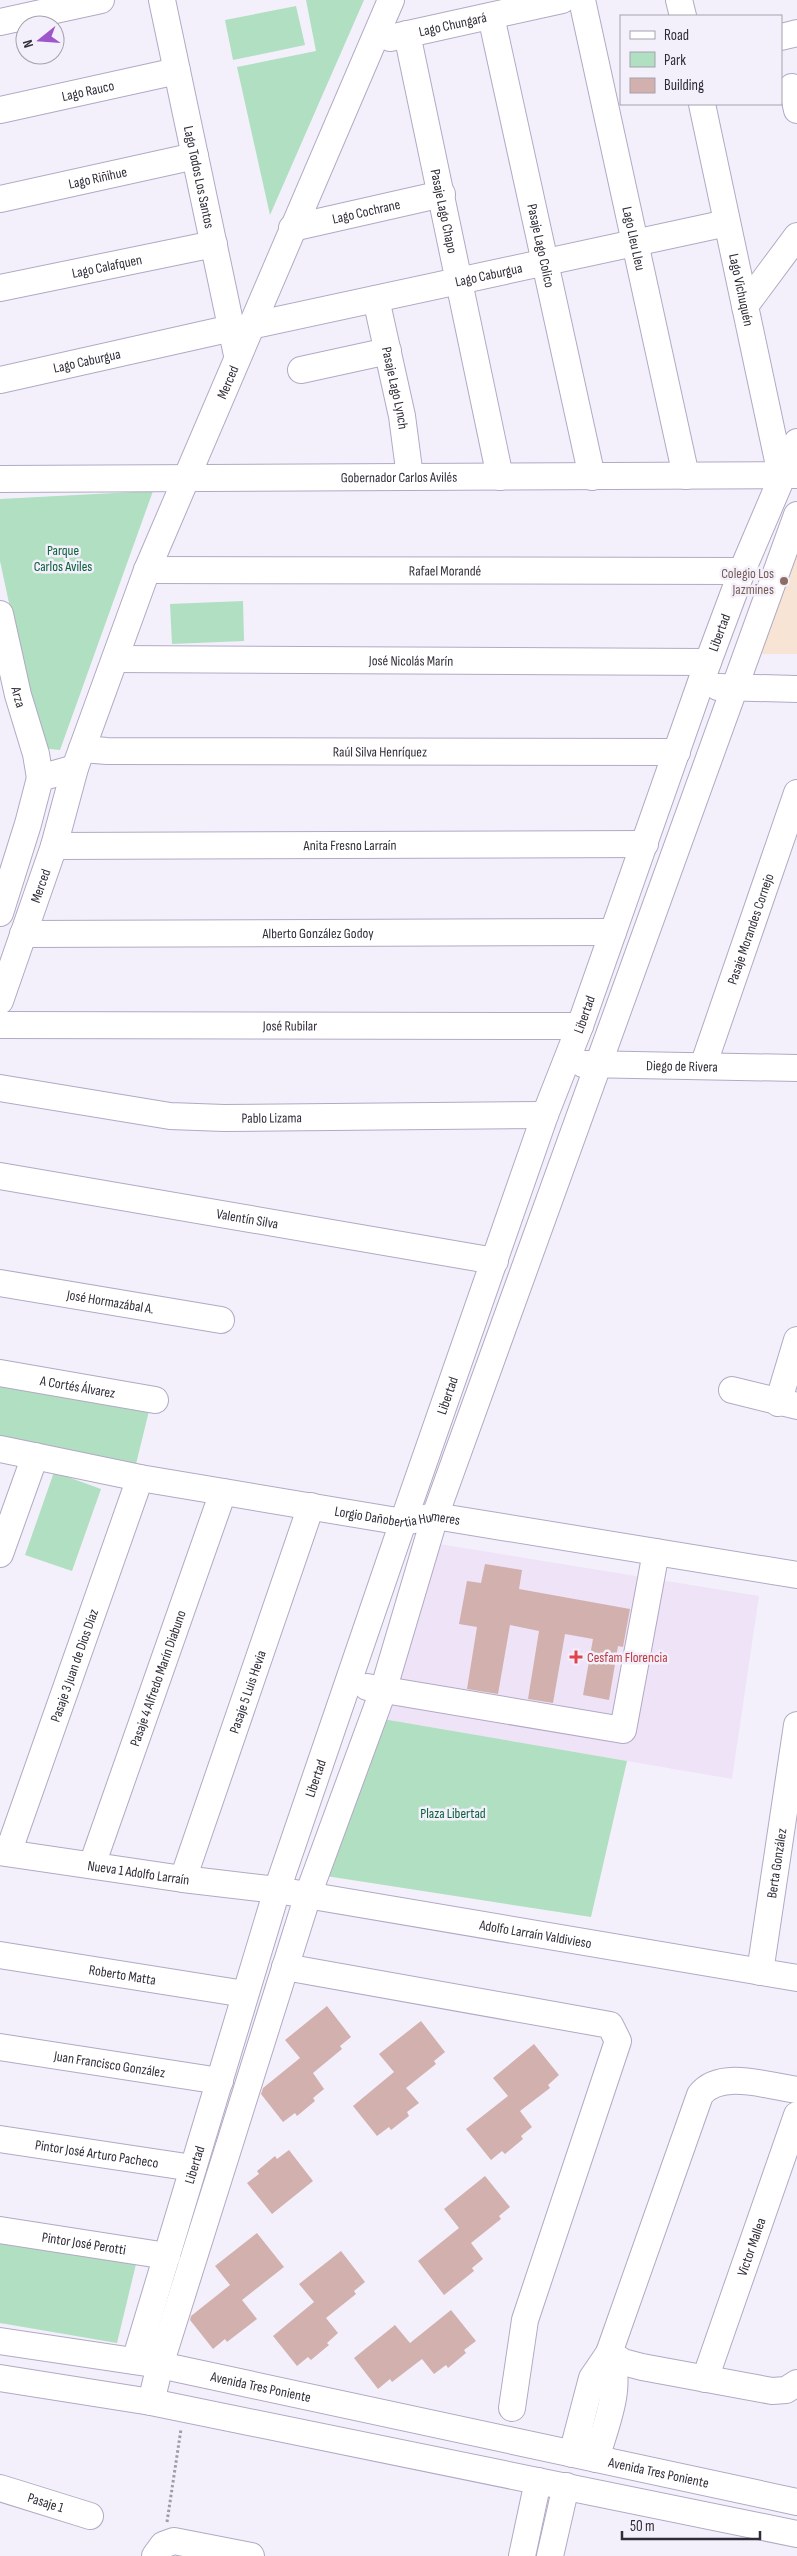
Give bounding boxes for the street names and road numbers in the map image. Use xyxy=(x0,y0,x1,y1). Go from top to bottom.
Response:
street label: Lago Chungará xyxy=(417,8,488,40)
street label: Lago Rauco xyxy=(60,77,116,105)
street label: Lago Todos Los Santos xyxy=(180,124,219,230)
street label: Lago Riñihue xyxy=(67,163,128,192)
street label: Pasaje Lago Chapo xyxy=(427,167,461,255)
street label: Lago Cochrane xyxy=(331,195,402,227)
street label: Pasaje Lago Colico xyxy=(524,202,559,289)
street label: Lago Lleu Lleu xyxy=(619,205,649,272)
street label: Lago Calafquen xyxy=(70,251,143,282)
street label: Lago Vichuquén xyxy=(726,252,758,328)
street label: Lago Caburgua xyxy=(453,259,524,290)
street label: Lago Caburgua xyxy=(52,345,122,376)
street label: Pasaje Lago Lynch xyxy=(378,345,412,430)
street label: Merced xyxy=(213,363,242,401)
street label: Gobernador Carlos Avilés xyxy=(341,468,457,486)
street label: Rafael Morandé xyxy=(409,562,481,579)
street label: Libertad xyxy=(704,611,734,654)
street label: José Nicolás Marín xyxy=(368,652,453,669)
street label: Arza xyxy=(8,684,30,709)
street label: Raúl Silva Henríquez xyxy=(333,743,427,760)
street label: Anita Fresno Larraín xyxy=(303,836,396,854)
street label: Merced xyxy=(26,866,54,905)
street label: Pasaje Morandes Cornejo xyxy=(723,871,777,987)
street label: Alberto González Godoy xyxy=(261,924,374,942)
street label: Libertad xyxy=(570,993,599,1036)
street label: José Rubilar xyxy=(262,1017,317,1034)
street label: Diego de Rivera xyxy=(646,1057,718,1075)
street label: Pablo Lizama xyxy=(241,1109,302,1126)
street label: Valentín Silva xyxy=(215,1205,280,1232)
street label: José Hormazábal A. xyxy=(65,1286,155,1317)
street label: A Cortés Álvarez xyxy=(38,1372,117,1401)
street label: Libertad xyxy=(433,1374,462,1417)
street label: Lorgio Dañobertia Humeres xyxy=(333,1502,461,1531)
street label: Pasaje 3 Juan de Dios Díaz xyxy=(46,1607,102,1724)
street label: Pasaje 4 Alfredo Marín Diabuno xyxy=(126,1608,189,1749)
street label: Pasaje 5 Luis Hevia xyxy=(225,1648,269,1736)
street label: Libertad xyxy=(301,1757,330,1799)
street label: Berta González xyxy=(763,1827,790,1899)
street label: Nueva 1 Adolfo Larraín xyxy=(86,1857,190,1888)
street label: Adolfo Larraín Valdivieso xyxy=(477,1916,593,1952)
street label: Roberto Matta xyxy=(88,1961,157,1988)
street label: Juan Francisco González xyxy=(52,2047,166,2081)
street label: Pintor José Arturo Pacheco xyxy=(34,2136,160,2171)
street label: Libertad xyxy=(180,2144,208,2186)
street label: Victor Mallea xyxy=(733,2215,769,2278)
street label: Pintor José Perotti xyxy=(41,2228,127,2258)
street label: Avenida Tres Poniente xyxy=(208,2367,313,2406)
street label: Avenida Tres Poniente xyxy=(606,2453,711,2491)
street label: Pasaje 1 xyxy=(26,2489,66,2516)

